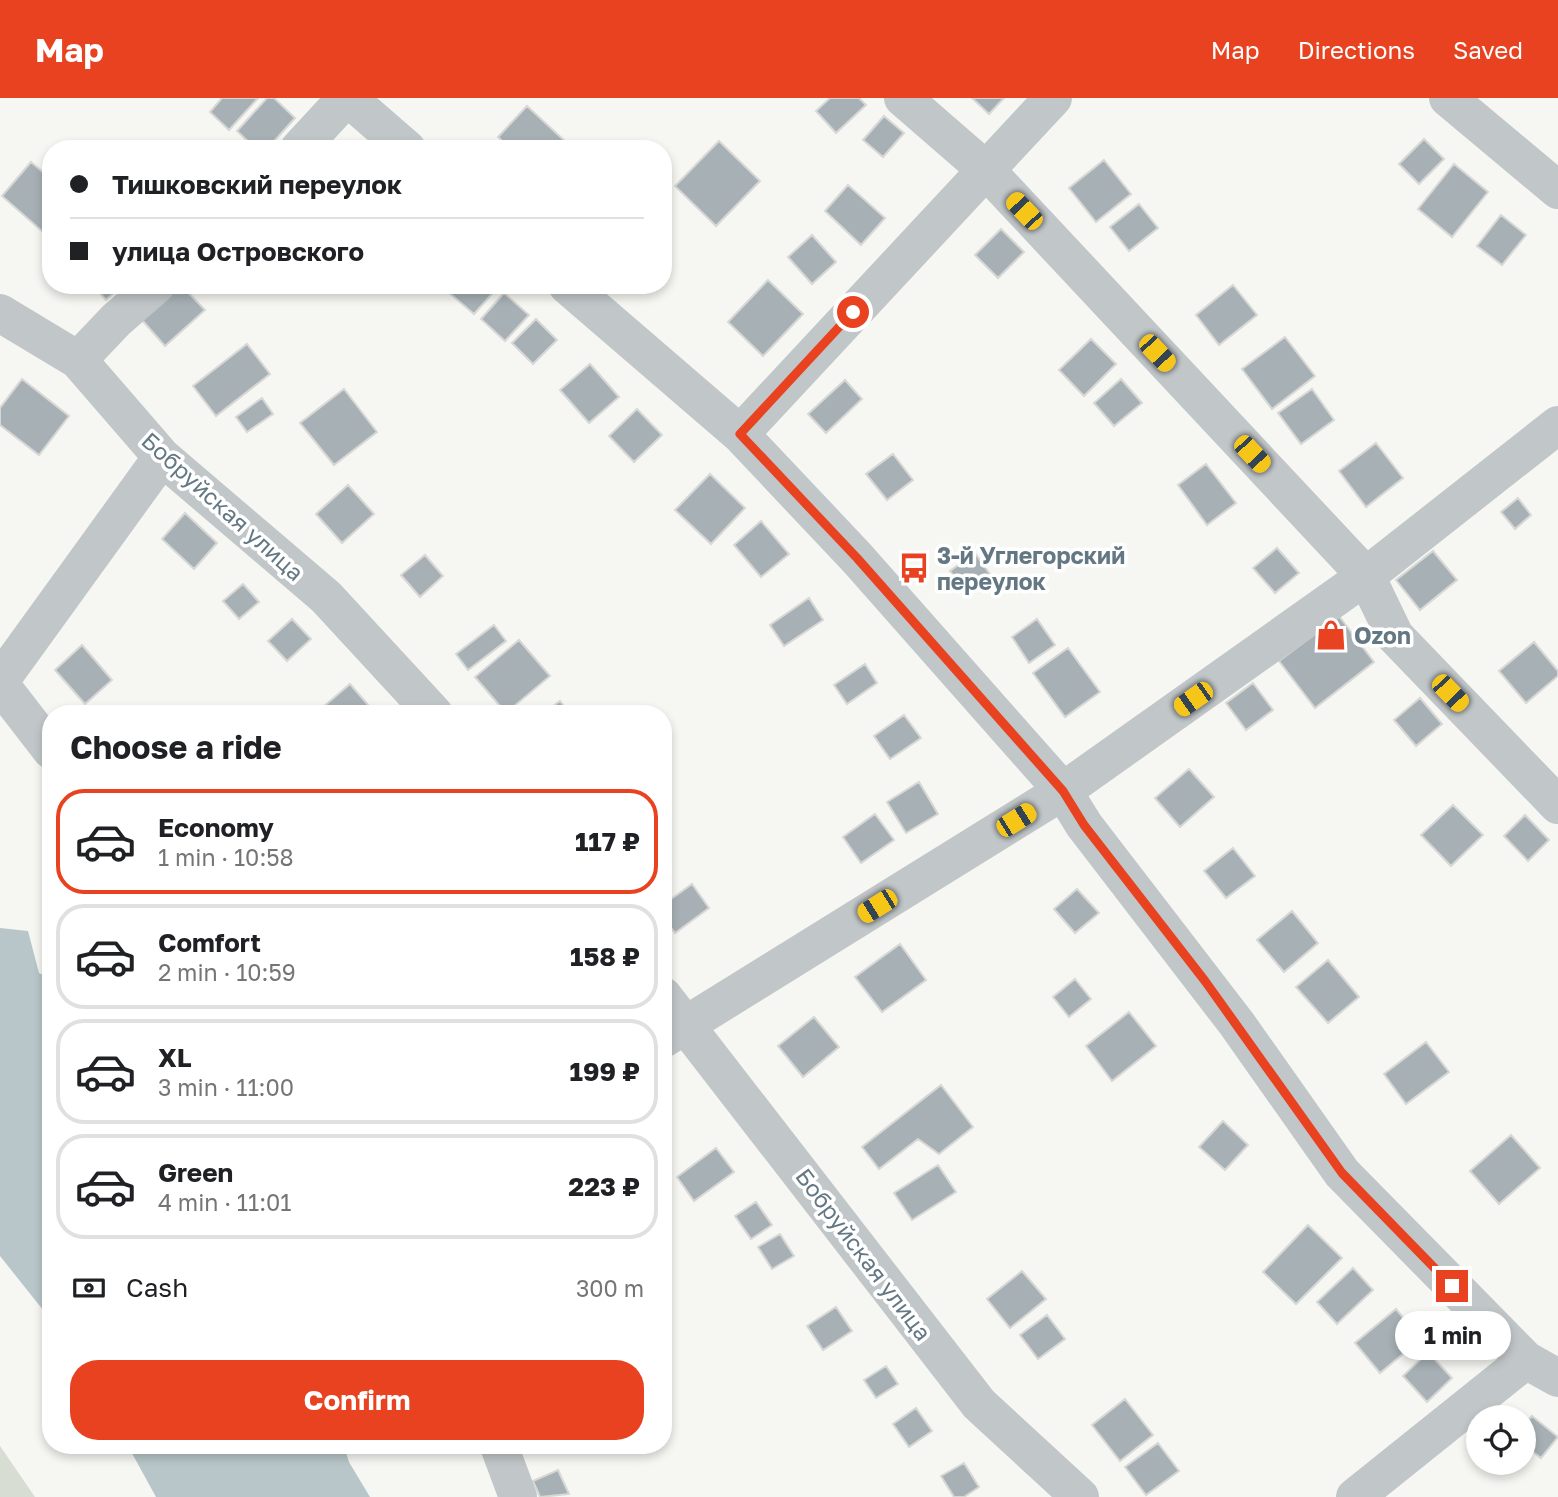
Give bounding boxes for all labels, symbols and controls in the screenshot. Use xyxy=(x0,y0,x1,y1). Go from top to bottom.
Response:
text: Map xyxy=(35,30,104,69)
text: Map xyxy=(1211,35,1260,64)
text: Directions xyxy=(1298,35,1415,64)
text: Saved xyxy=(1453,35,1523,64)
text: Тишковский переулок xyxy=(112,169,402,200)
car xyxy=(1002,188,1047,234)
text: улица Островского xyxy=(112,236,364,267)
route start xyxy=(837,296,869,328)
car xyxy=(1135,330,1180,376)
street label: Бобруйская улица xyxy=(136,426,310,586)
car xyxy=(1230,431,1275,477)
place label: 3-й Углегорский переулок xyxy=(937,541,1125,595)
bus stop icon: 3-й Углегорский переулок xyxy=(897,551,931,585)
shop icon: Ozon xyxy=(1314,618,1348,652)
place label: Ozon xyxy=(1354,621,1411,649)
car xyxy=(1428,671,1473,715)
car xyxy=(1170,678,1217,720)
text: Choose a ride xyxy=(70,728,282,766)
car xyxy=(993,800,1040,840)
icon: car xyxy=(74,810,137,873)
text: Economy xyxy=(158,812,274,843)
text: 117 ₽ xyxy=(575,826,640,857)
text: 1 min · 10:58 xyxy=(158,843,294,871)
car xyxy=(854,886,901,926)
icon: car xyxy=(74,925,137,988)
text: Comfort xyxy=(158,927,261,958)
text: 158 ₽ xyxy=(570,941,640,972)
text: 2 min · 10:59 xyxy=(158,958,296,986)
icon: car xyxy=(74,1040,137,1103)
text: XL xyxy=(158,1042,192,1073)
text: 199 ₽ xyxy=(570,1056,640,1087)
text: 3 min · 11:00 xyxy=(158,1073,294,1101)
icon: car xyxy=(74,1155,137,1218)
text: Green xyxy=(158,1157,233,1188)
street label: Бобруйская улица xyxy=(790,1162,938,1346)
text: 223 ₽ xyxy=(568,1171,640,1202)
text: 4 min · 11:01 xyxy=(158,1188,291,1216)
icon: cash xyxy=(70,1269,108,1307)
route end xyxy=(1436,1270,1468,1302)
text: Cash xyxy=(126,1272,188,1303)
text: 300 m xyxy=(576,1274,644,1302)
callout: 1 min xyxy=(1394,1310,1510,1360)
text: 1 min xyxy=(1424,1321,1482,1349)
button: Confirm xyxy=(70,1360,644,1440)
map controls xyxy=(1466,1405,1536,1475)
button: locate xyxy=(1466,1405,1536,1475)

